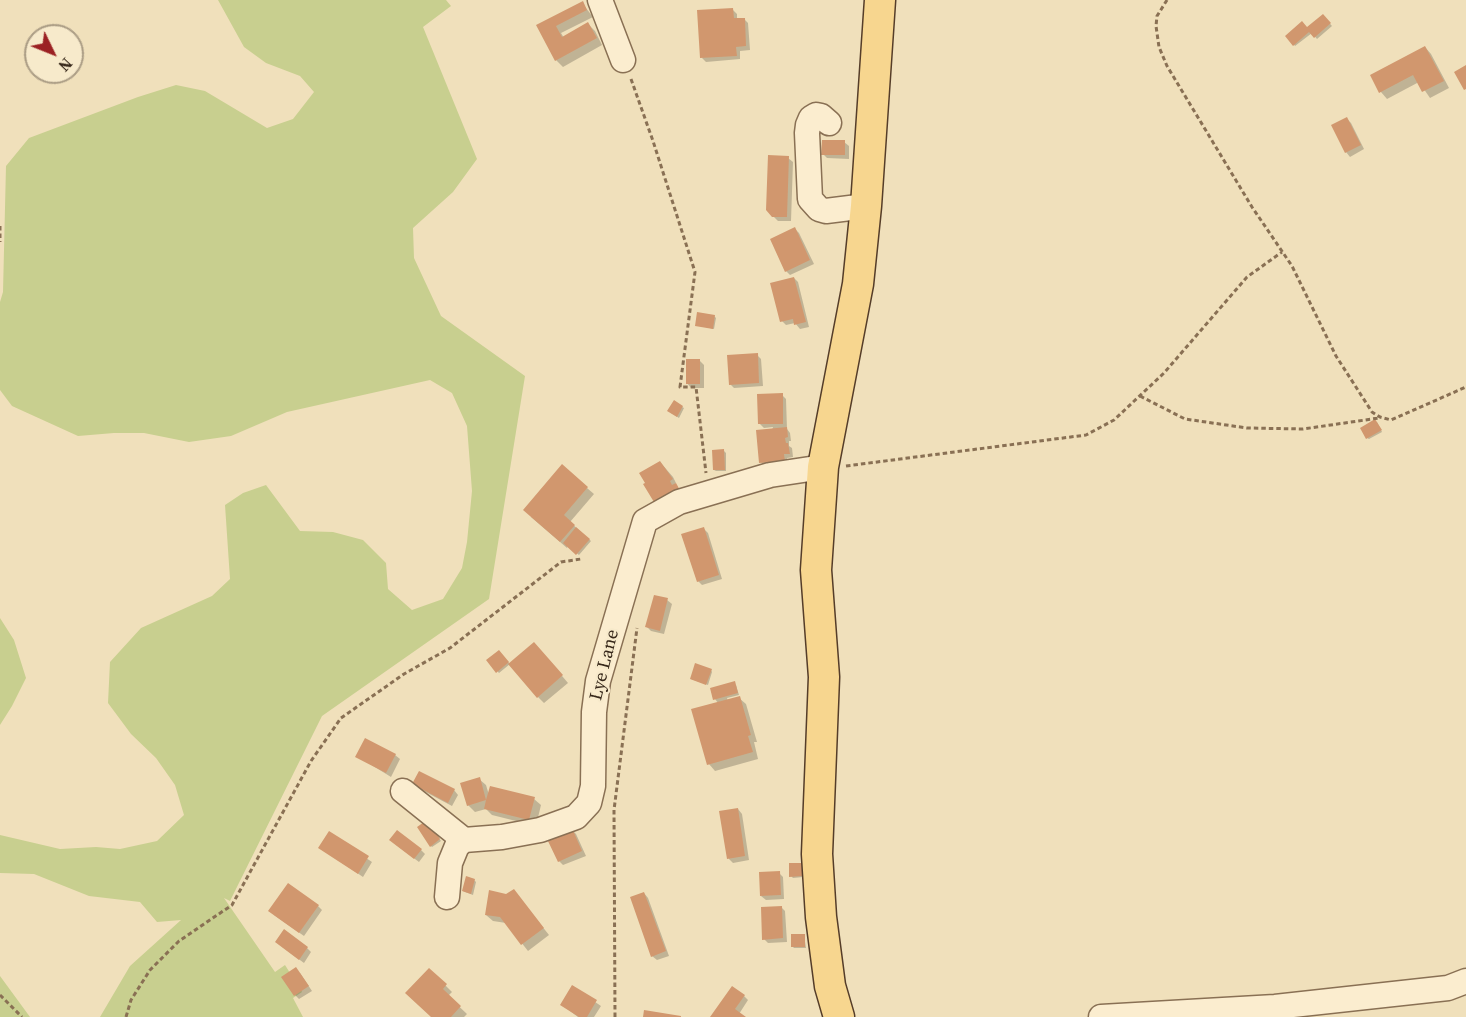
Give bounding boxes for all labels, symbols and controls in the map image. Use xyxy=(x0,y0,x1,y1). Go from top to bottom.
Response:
north arrow xyxy=(24,24,84,84)
text: N xyxy=(54,53,78,77)
street label: Lye Lane xyxy=(586,627,624,703)

